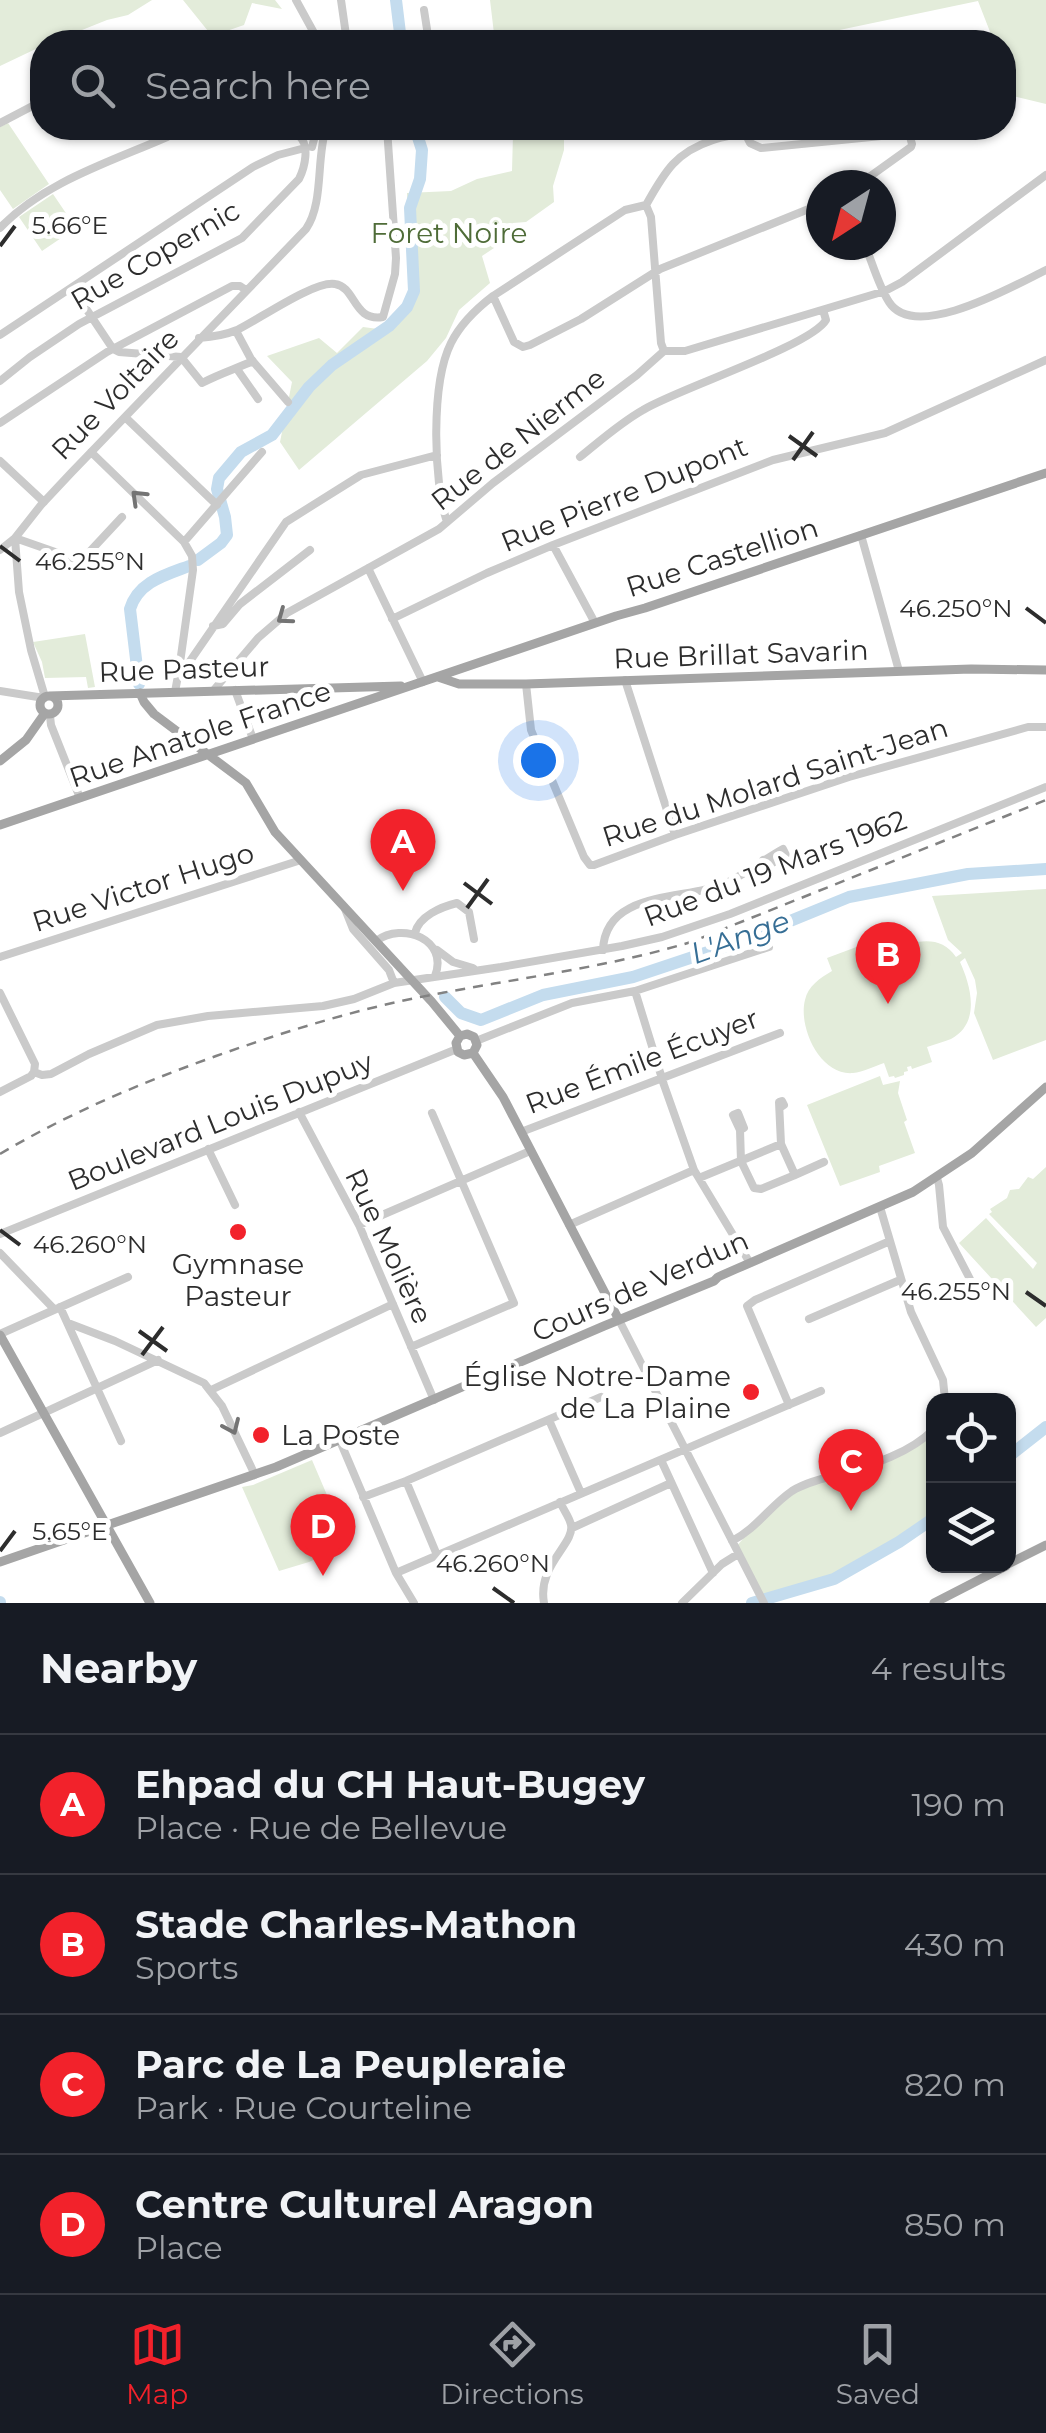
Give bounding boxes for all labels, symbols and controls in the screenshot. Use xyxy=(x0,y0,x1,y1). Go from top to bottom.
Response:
search box xyxy=(30,30,1016,140)
icon: search xyxy=(65,58,120,113)
text: Search here xyxy=(145,62,371,109)
north arrow xyxy=(806,170,896,260)
street label: Rue Copernic xyxy=(65,193,245,317)
text: 5.66°E xyxy=(32,210,108,240)
park label: Foret Noire xyxy=(371,216,527,250)
street label: Rue Voltaire xyxy=(44,321,186,467)
street label: Rue de Nierme xyxy=(424,361,612,517)
street label: Rue Pierre Dupont xyxy=(496,429,752,559)
one-way arrow xyxy=(131,491,149,509)
street label: Rue Castellion xyxy=(622,510,822,604)
text: 46.255°N xyxy=(35,546,145,576)
text: 46.250°N xyxy=(899,593,1013,623)
one-way arrow xyxy=(277,605,295,623)
street label: Rue Brillat Savarin xyxy=(613,633,869,675)
street label: Rue Pasteur xyxy=(98,649,270,689)
street label: Rue Anatole France xyxy=(65,673,335,795)
street label: Rue du Molard Saint-Jean xyxy=(598,710,952,854)
your location xyxy=(513,735,564,786)
street label: Rue du 19 Mars 1962 xyxy=(639,802,911,934)
pin: A xyxy=(370,808,436,891)
street label: Rue Victor Hugo xyxy=(28,835,258,939)
water label: L'Ange xyxy=(685,902,795,972)
pin: B xyxy=(856,922,920,1004)
street label: Rue Émile Écuyer xyxy=(521,1001,763,1121)
street label: Boulevard Louis Dupuy xyxy=(63,1044,378,1198)
street label: Rue Molière xyxy=(338,1163,440,1329)
marker: Gymnase Pasteur xyxy=(227,1221,249,1243)
street label: Cours de Verdun xyxy=(526,1223,754,1349)
text: 46.260°N xyxy=(33,1229,147,1259)
place label: Gymnase Pasteur xyxy=(172,1247,304,1313)
text: 46.255°N xyxy=(901,1276,1011,1306)
place label: Église Notre-Dame de La Plaine xyxy=(464,1359,731,1425)
marker: Église Notre-Dame de La Plaine xyxy=(740,1381,762,1403)
map controls xyxy=(926,1393,1016,1573)
button: locate xyxy=(926,1393,1016,1483)
one-way arrow xyxy=(220,1417,240,1435)
place label: La Poste xyxy=(281,1418,400,1452)
marker: La Poste xyxy=(250,1424,272,1446)
pin: C xyxy=(818,1428,884,1511)
button: layers xyxy=(926,1483,1016,1573)
pin: D xyxy=(290,1494,356,1576)
text: 5.65°E xyxy=(32,1516,108,1546)
text: 46.260°N xyxy=(436,1548,550,1578)
text: Nearby xyxy=(40,1642,197,1694)
text: 4 results xyxy=(871,1649,1006,1688)
text: Ehpad du CH Haut-Bugey xyxy=(135,1761,645,1808)
text: A xyxy=(60,1785,85,1824)
text: 190 m xyxy=(911,1785,1006,1824)
text: Place · Rue de Bellevue xyxy=(135,1808,507,1847)
text: Stade Charles-Mathon xyxy=(135,1901,577,1948)
text: B xyxy=(60,1925,85,1964)
text: 430 m xyxy=(904,1925,1006,1964)
text: Sports xyxy=(135,1948,238,1987)
text: Parc de La Peupleraie xyxy=(135,2041,566,2088)
text: C xyxy=(61,2065,84,2104)
text: 820 m xyxy=(904,2065,1006,2104)
text: Park · Rue Courteline xyxy=(135,2088,472,2127)
text: Centre Culturel Aragon xyxy=(135,2181,594,2228)
text: D xyxy=(59,2205,86,2244)
text: 850 m xyxy=(904,2205,1006,2244)
text: Place xyxy=(135,2228,223,2267)
tab: Map xyxy=(126,2317,188,2411)
tab: Directions xyxy=(440,2317,584,2411)
tab: Saved xyxy=(836,2317,920,2411)

